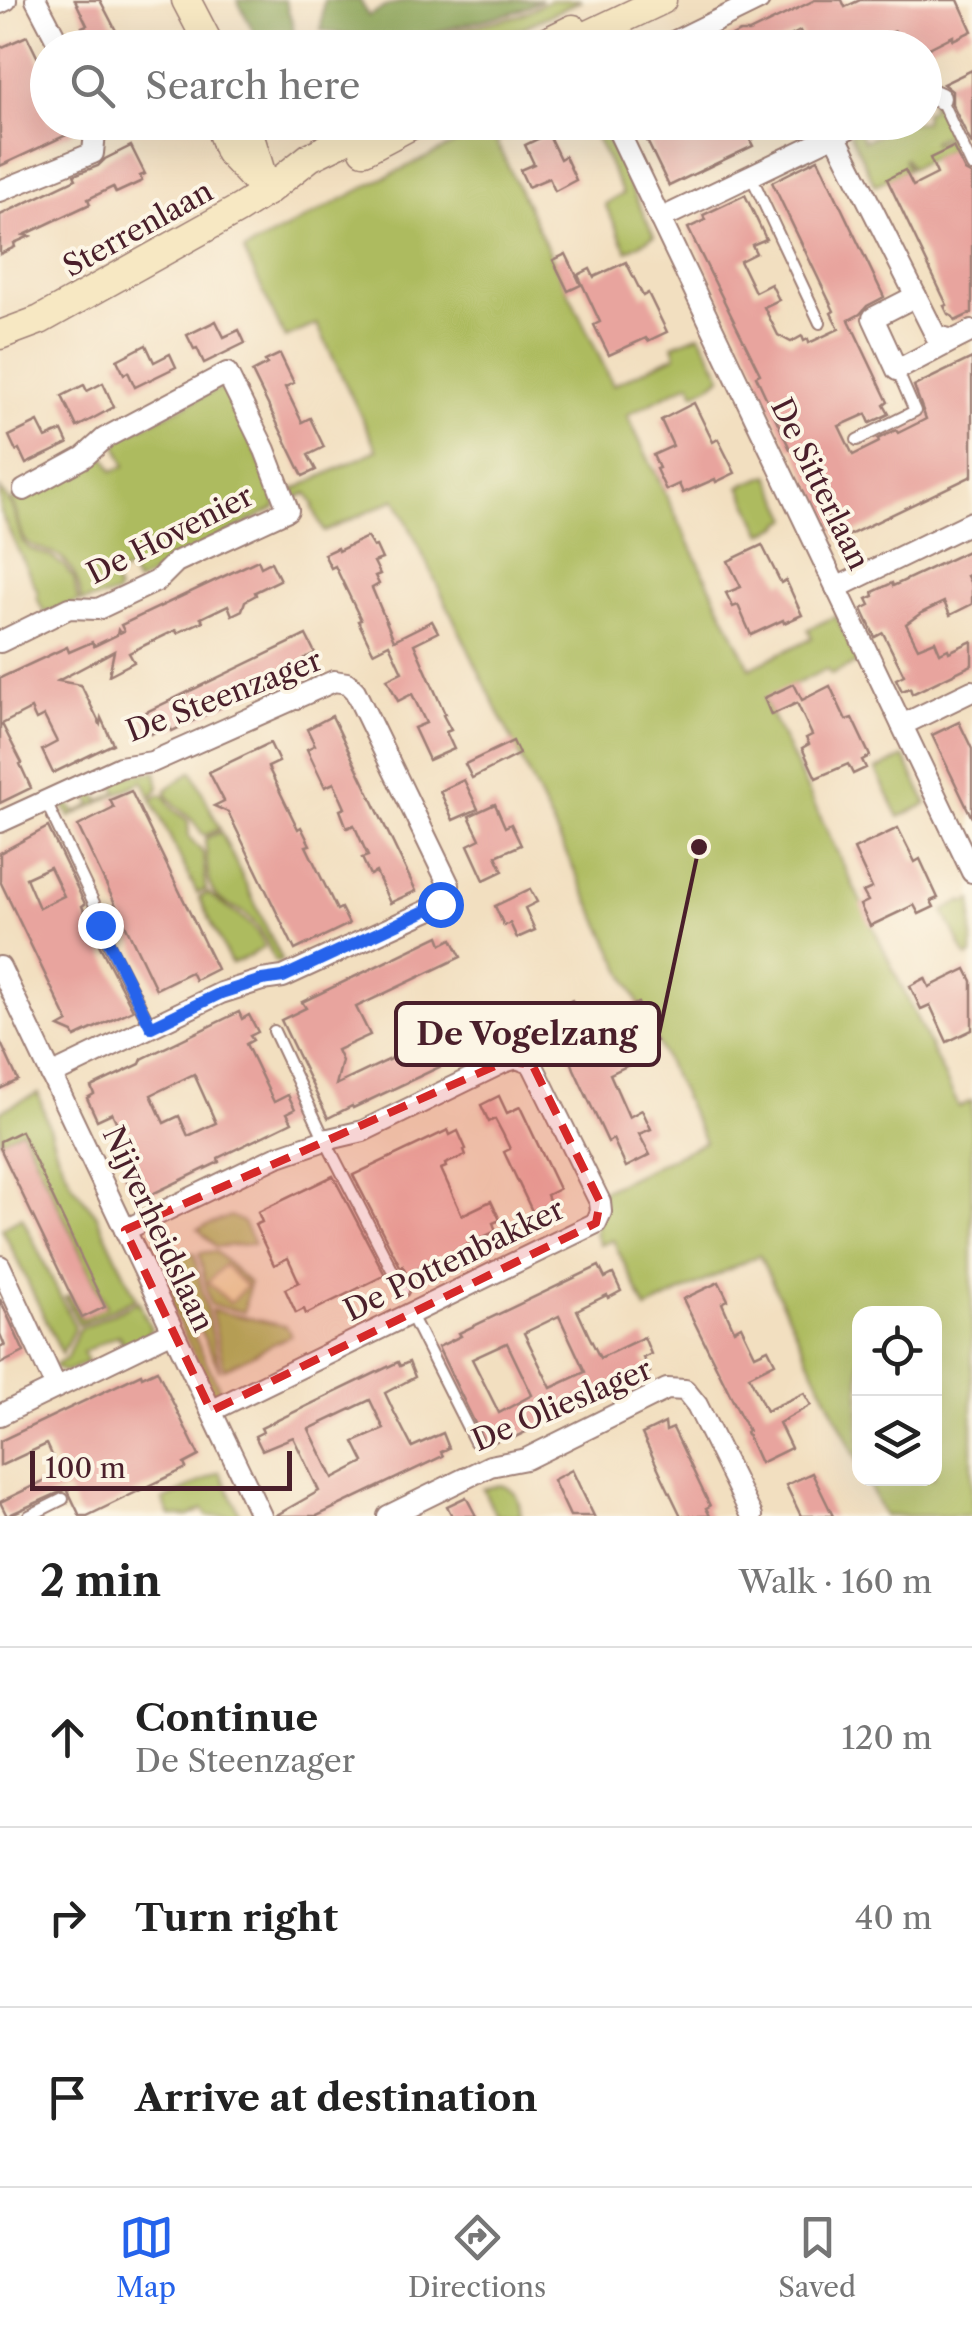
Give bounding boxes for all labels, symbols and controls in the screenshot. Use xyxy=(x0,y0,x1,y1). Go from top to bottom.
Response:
search box xyxy=(30,30,942,140)
icon: search xyxy=(65,58,120,113)
text: Search here xyxy=(145,62,360,109)
street label: Sterrenlaan xyxy=(57,172,219,285)
street label: De Sitterlaan xyxy=(763,392,878,576)
street label: De Hovenier xyxy=(81,477,259,592)
street label: De Steenzager xyxy=(121,641,327,750)
route start xyxy=(418,882,464,928)
route end xyxy=(78,903,124,949)
callout: De Vogelzang xyxy=(396,1003,659,1065)
text: De Vogelzang xyxy=(416,1014,638,1053)
street label: Nijverheidslaan xyxy=(95,1120,222,1338)
street label: De Pottenbakker xyxy=(338,1190,570,1329)
map controls xyxy=(852,1306,942,1486)
button: locate xyxy=(852,1306,942,1396)
street label: De Olieslager xyxy=(466,1350,658,1459)
button: layers xyxy=(852,1396,942,1486)
scale bar xyxy=(30,1446,292,1490)
text: 100 m xyxy=(45,1451,126,1485)
text: 2 min xyxy=(40,1555,161,1607)
text: Walk · 160 m xyxy=(739,1562,932,1601)
text: Continue xyxy=(135,1694,318,1741)
icon: ahead xyxy=(40,1710,95,1765)
text: 120 m xyxy=(842,1718,932,1757)
text: De Steenzager xyxy=(135,1741,355,1780)
icon: right xyxy=(40,1890,95,1945)
text: Turn right xyxy=(135,1894,338,1941)
text: 40 m xyxy=(855,1898,932,1937)
icon: arrive xyxy=(40,2070,95,2125)
text: Arrive at destination xyxy=(135,2074,538,2121)
tab: Map xyxy=(116,2210,176,2304)
tab: Directions xyxy=(408,2210,546,2304)
tab: Saved xyxy=(778,2210,856,2304)

